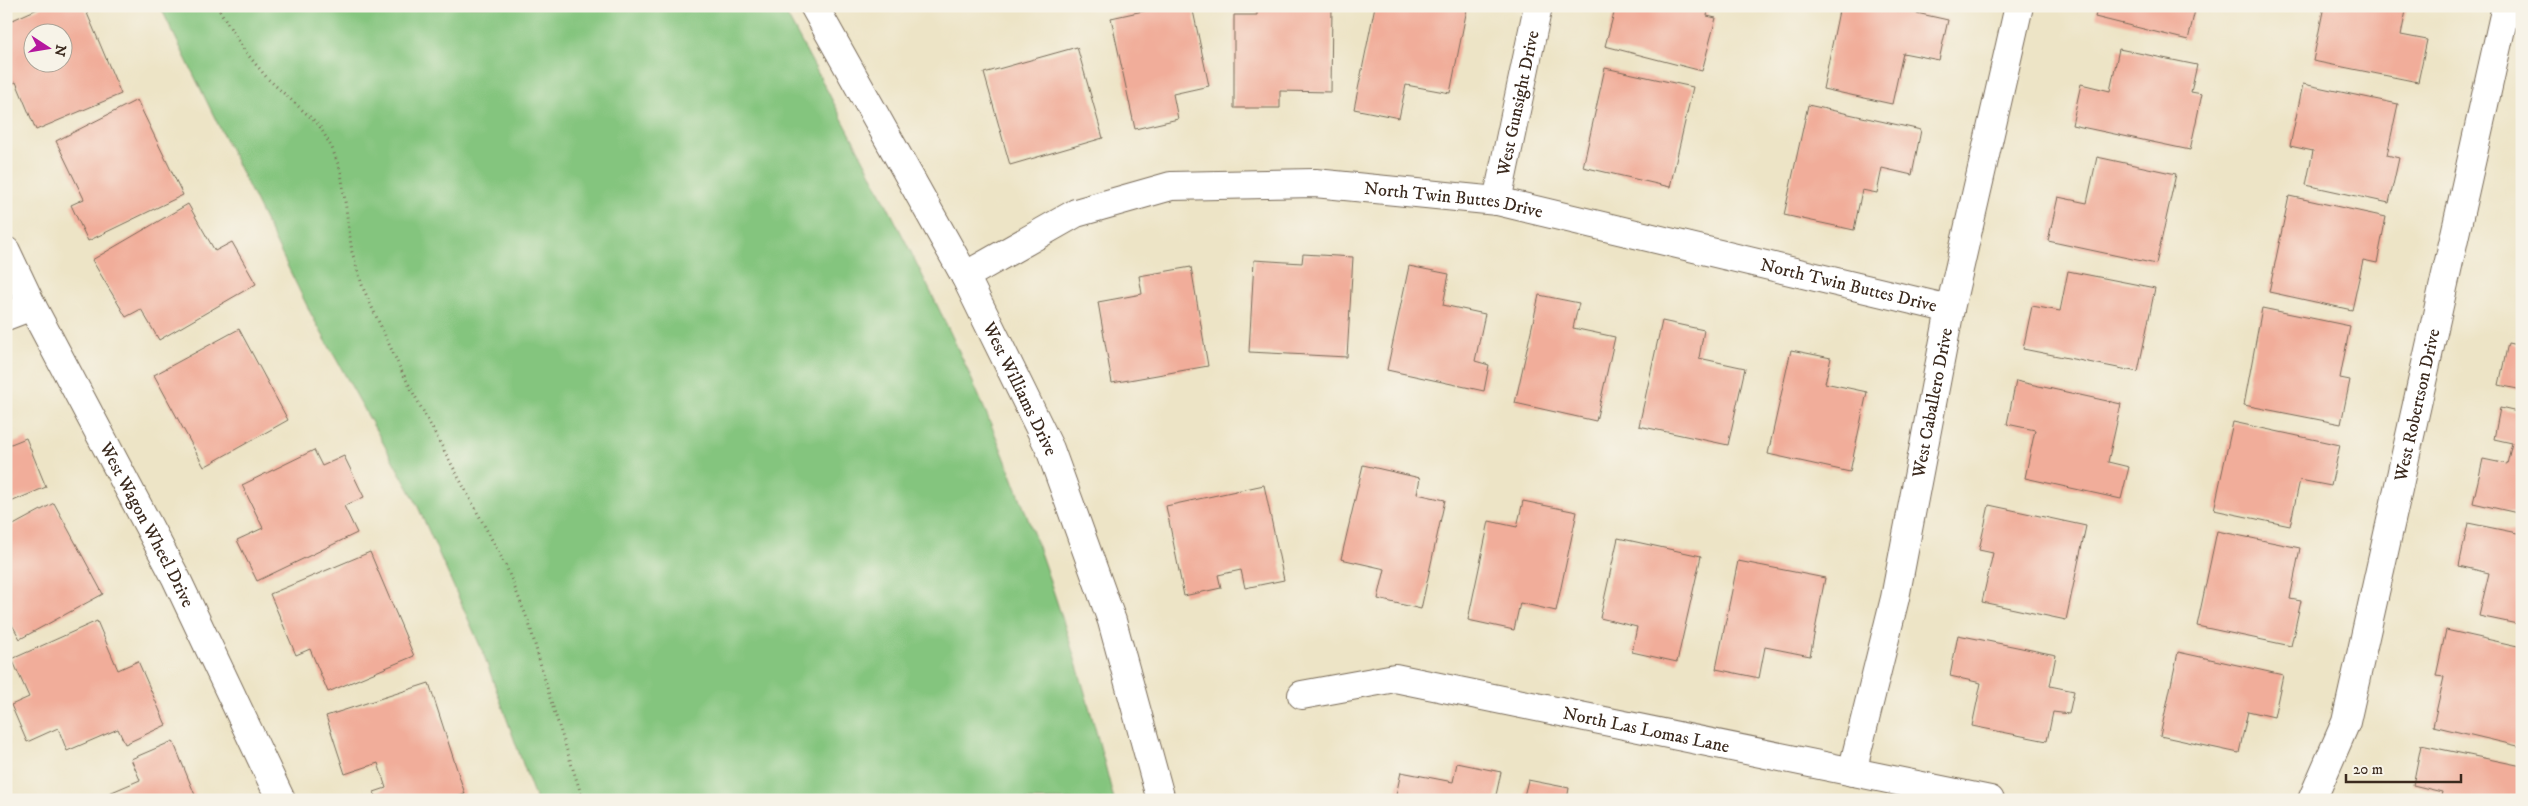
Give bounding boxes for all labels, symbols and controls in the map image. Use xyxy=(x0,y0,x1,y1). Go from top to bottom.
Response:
north arrow xyxy=(22,22,72,72)
street label: West Gunsight Drive xyxy=(1492,29,1545,179)
text: N xyxy=(50,43,70,58)
street label: North Twin Buttes Drive xyxy=(1363,178,1545,224)
street label: North Twin Buttes Drive xyxy=(1758,254,1939,317)
street label: West Williams Drive xyxy=(977,318,1061,459)
street label: West Caballero Drive xyxy=(1908,326,1958,481)
street label: West Robertson Drive xyxy=(2390,327,2446,485)
street label: West Wagon Wheel Drive xyxy=(94,438,198,611)
street label: North Las Lomas Lane xyxy=(1561,703,1731,758)
scale bar xyxy=(2346,751,2460,783)
text: 20 m xyxy=(2353,760,2383,779)

